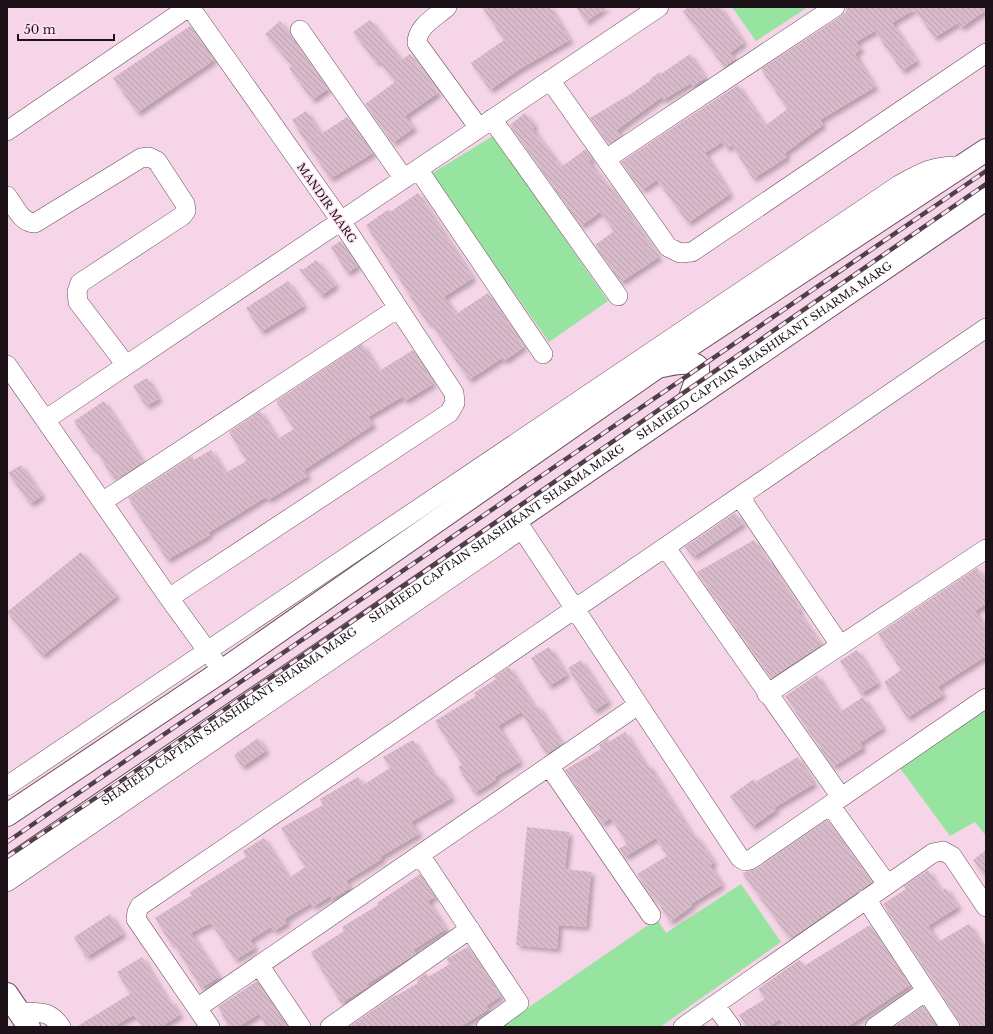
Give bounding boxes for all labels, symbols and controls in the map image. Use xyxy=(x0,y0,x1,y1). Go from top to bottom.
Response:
scale bar xyxy=(18,16,114,42)
text: 50 m xyxy=(24,22,56,37)
street label: MANDIR MARG xyxy=(294,160,360,246)
street label: SHAHEED CAPTAIN SHASHIKANT SHARMA MARG xyxy=(634,258,895,443)
street label: SHAHEED CAPTAIN SHASHIKANT SHARMA MARG xyxy=(366,441,628,626)
street label: SHAHEED CAPTAIN SHASHIKANT SHARMA MARG xyxy=(99,624,360,809)

